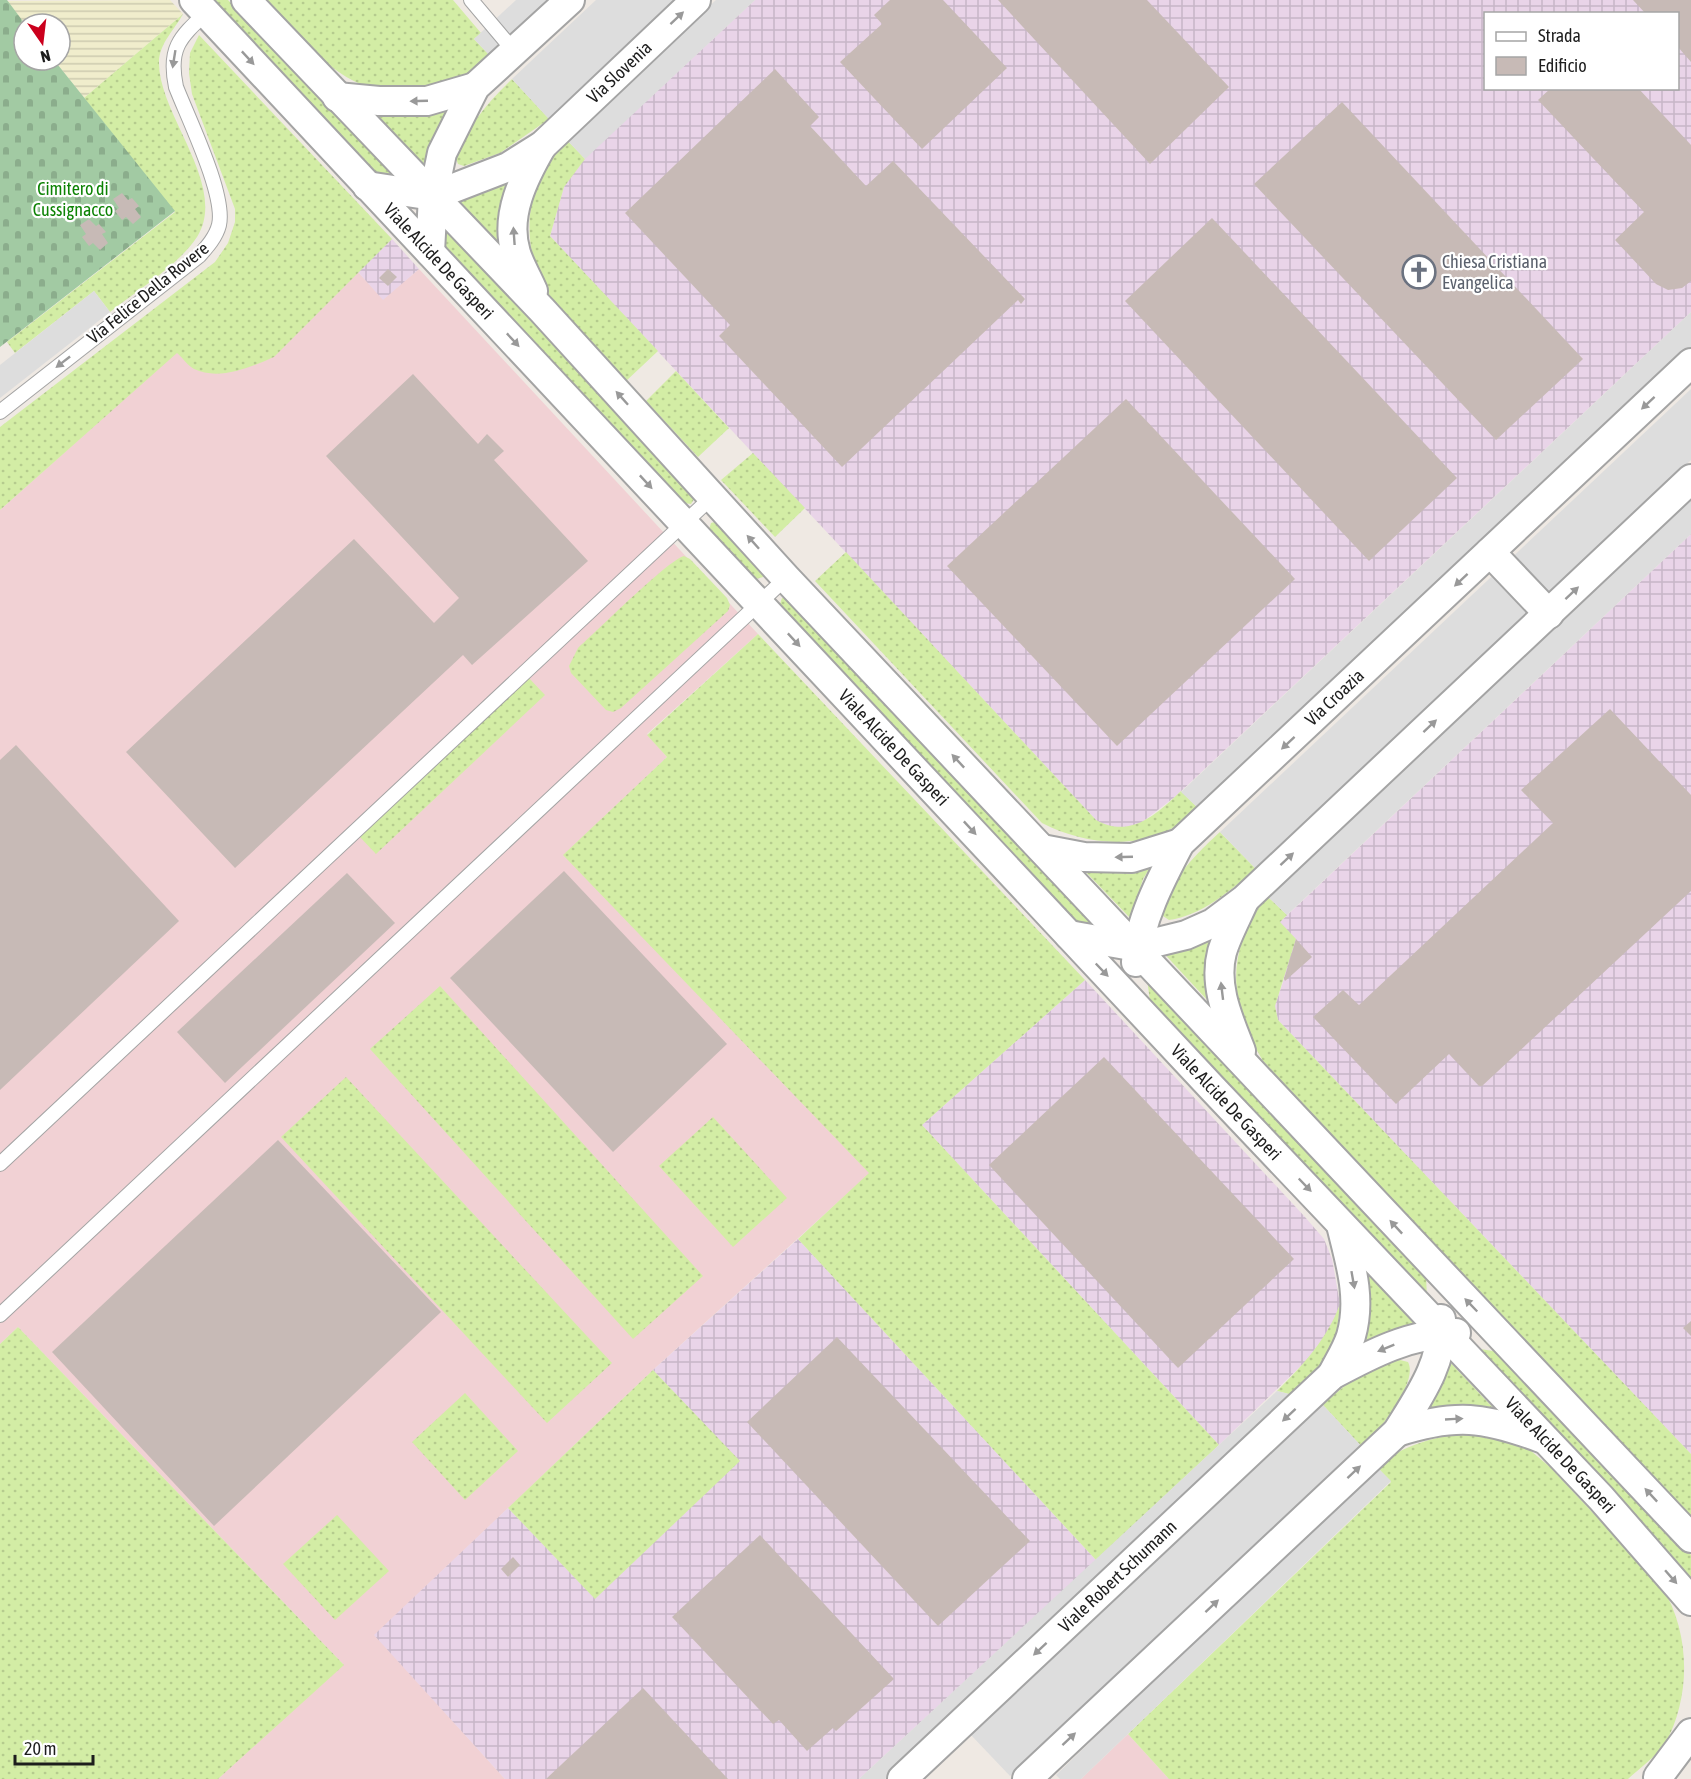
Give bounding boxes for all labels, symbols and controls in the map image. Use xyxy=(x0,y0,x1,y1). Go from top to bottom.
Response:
one-way arrow xyxy=(669,11,684,25)
north arrow xyxy=(12,12,72,72)
legend xyxy=(1484,12,1679,90)
text: Strada xyxy=(1538,25,1581,46)
street label: Via Slovenia xyxy=(583,37,656,108)
text: N xyxy=(39,47,52,66)
one-way arrow xyxy=(169,50,178,69)
one-way arrow xyxy=(241,51,255,65)
text: Edificio xyxy=(1538,55,1587,76)
one-way arrow xyxy=(410,96,429,106)
park label: Cimitero di Cussignacco xyxy=(33,178,113,220)
street label: Viale Alcide De Gasperi xyxy=(380,199,498,323)
one-way arrow xyxy=(510,226,519,245)
street label: Via Felice Della Rovere xyxy=(83,237,213,348)
place label: Chiesa Cristiana Evangelica xyxy=(1442,251,1547,293)
church icon: Chiesa Cristiana Evangelica xyxy=(1401,254,1437,290)
one-way arrow xyxy=(506,332,519,347)
one-way arrow xyxy=(55,356,71,369)
one-way arrow xyxy=(616,391,629,406)
one-way arrow xyxy=(1641,396,1656,410)
one-way arrow xyxy=(639,475,653,489)
one-way arrow xyxy=(747,535,760,550)
one-way arrow xyxy=(1453,573,1468,587)
one-way arrow xyxy=(1565,586,1580,600)
one-way arrow xyxy=(787,632,801,647)
street label: Via Croazia xyxy=(1301,665,1368,730)
street label: Viale Alcide De Gasperi xyxy=(835,685,953,810)
one-way arrow xyxy=(1422,719,1437,733)
one-way arrow xyxy=(1281,736,1296,750)
one-way arrow xyxy=(952,754,966,768)
one-way arrow xyxy=(963,821,977,836)
one-way arrow xyxy=(1280,852,1295,866)
one-way arrow xyxy=(1114,853,1133,862)
one-way arrow xyxy=(1095,962,1109,977)
one-way arrow xyxy=(1217,981,1226,1000)
street label: Viale Alcide De Gasperi xyxy=(1167,1040,1286,1164)
one-way arrow xyxy=(1297,1178,1311,1192)
one-way arrow xyxy=(1389,1219,1403,1234)
one-way arrow xyxy=(1349,1270,1358,1289)
one-way arrow xyxy=(1464,1299,1478,1313)
one-way arrow xyxy=(1376,1343,1394,1353)
street label: Viale Alcide De Gasperi xyxy=(1501,1393,1620,1517)
one-way arrow xyxy=(1282,1408,1297,1422)
one-way arrow xyxy=(1445,1415,1464,1424)
one-way arrow xyxy=(1347,1466,1361,1480)
one-way arrow xyxy=(1645,1488,1658,1503)
street label: Viale Robert Schumann xyxy=(1054,1516,1181,1636)
one-way arrow xyxy=(1664,1569,1677,1584)
one-way arrow xyxy=(1204,1599,1219,1613)
one-way arrow xyxy=(1033,1642,1048,1655)
scale bar xyxy=(15,1728,93,1766)
one-way arrow xyxy=(1062,1732,1077,1746)
text: 20 m xyxy=(24,1738,56,1759)

